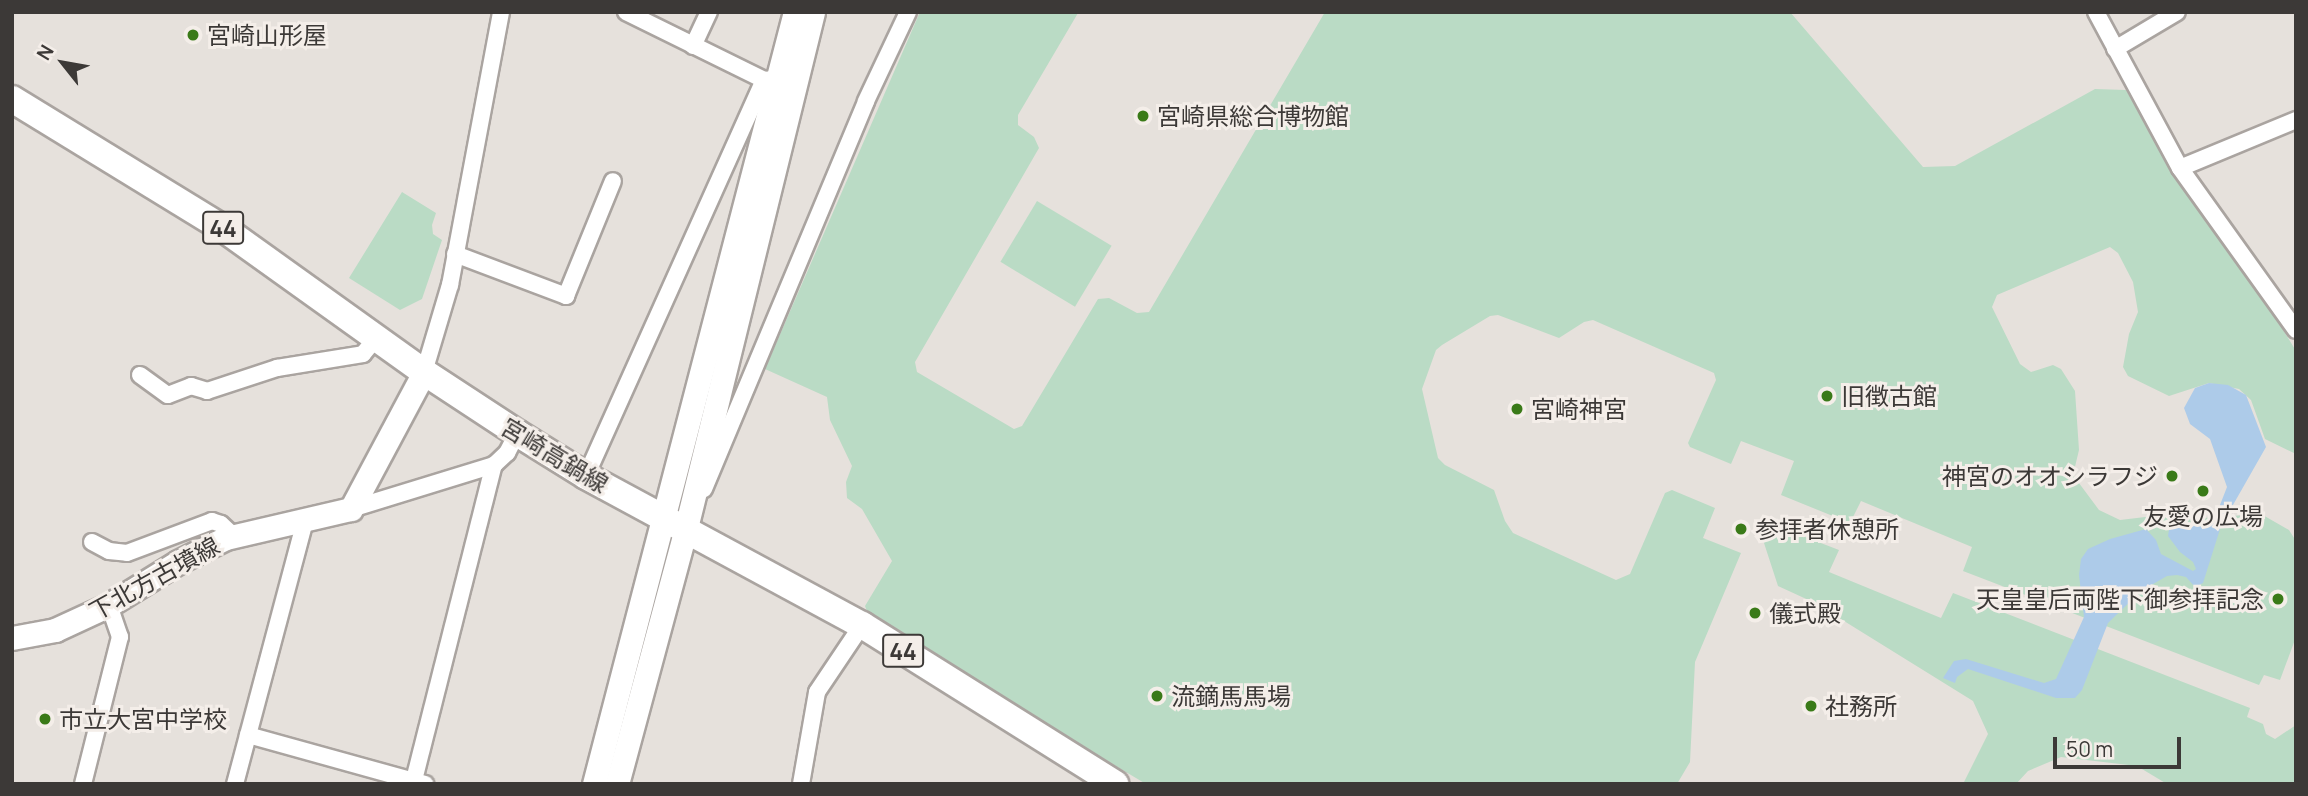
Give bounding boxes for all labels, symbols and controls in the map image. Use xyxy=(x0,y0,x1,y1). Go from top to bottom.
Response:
place label: 宮崎山形屋 xyxy=(207,21,327,49)
marker: 宮崎山形屋 xyxy=(185,27,201,43)
north arrow xyxy=(28,28,98,98)
text: N xyxy=(30,40,60,65)
place label: 宮崎県総合博物館 xyxy=(1157,102,1349,130)
marker: 宮崎県総合博物館 xyxy=(1135,108,1151,124)
road number: 44 xyxy=(202,208,244,247)
place label: 旧徴古館 xyxy=(1841,382,1937,410)
marker: 旧徴古館 xyxy=(1819,388,1835,404)
place label: 宮崎神宮 xyxy=(1531,395,1627,423)
marker: 宮崎神宮 xyxy=(1509,401,1525,417)
street label: 宮崎高鍋線 xyxy=(496,412,614,498)
place label: 神宮のオオシラフジ xyxy=(1942,462,2158,490)
marker: 神宮のオオシラフジ xyxy=(2164,468,2180,484)
marker: 友愛の広場 xyxy=(2195,483,2211,499)
place label: 友愛の広場 xyxy=(2143,502,2263,530)
place label: 参拝者休憩所 xyxy=(1755,515,1899,543)
marker: 参拝者休憩所 xyxy=(1733,521,1749,537)
street label: 下北方古墳線 xyxy=(84,530,224,626)
place label: 天皇皇后両陛下御参拝記念 xyxy=(1976,585,2264,613)
marker: 天皇皇后両陛下御参拝記念 xyxy=(2270,591,2286,607)
place label: 儀式殿 xyxy=(1769,599,1841,627)
marker: 儀式殿 xyxy=(1747,605,1763,621)
road number: 44 xyxy=(882,632,924,670)
place label: 流鏑馬馬場 xyxy=(1171,682,1291,710)
marker: 流鏑馬馬場 xyxy=(1149,688,1165,704)
place label: 社務所 xyxy=(1825,692,1897,720)
marker: 社務所 xyxy=(1803,698,1819,714)
place label: 市立大宮中学校 xyxy=(59,705,227,733)
marker: 市立大宮中学校 xyxy=(37,711,53,727)
scale bar xyxy=(2056,722,2184,766)
text: 50 m xyxy=(2066,735,2113,763)

